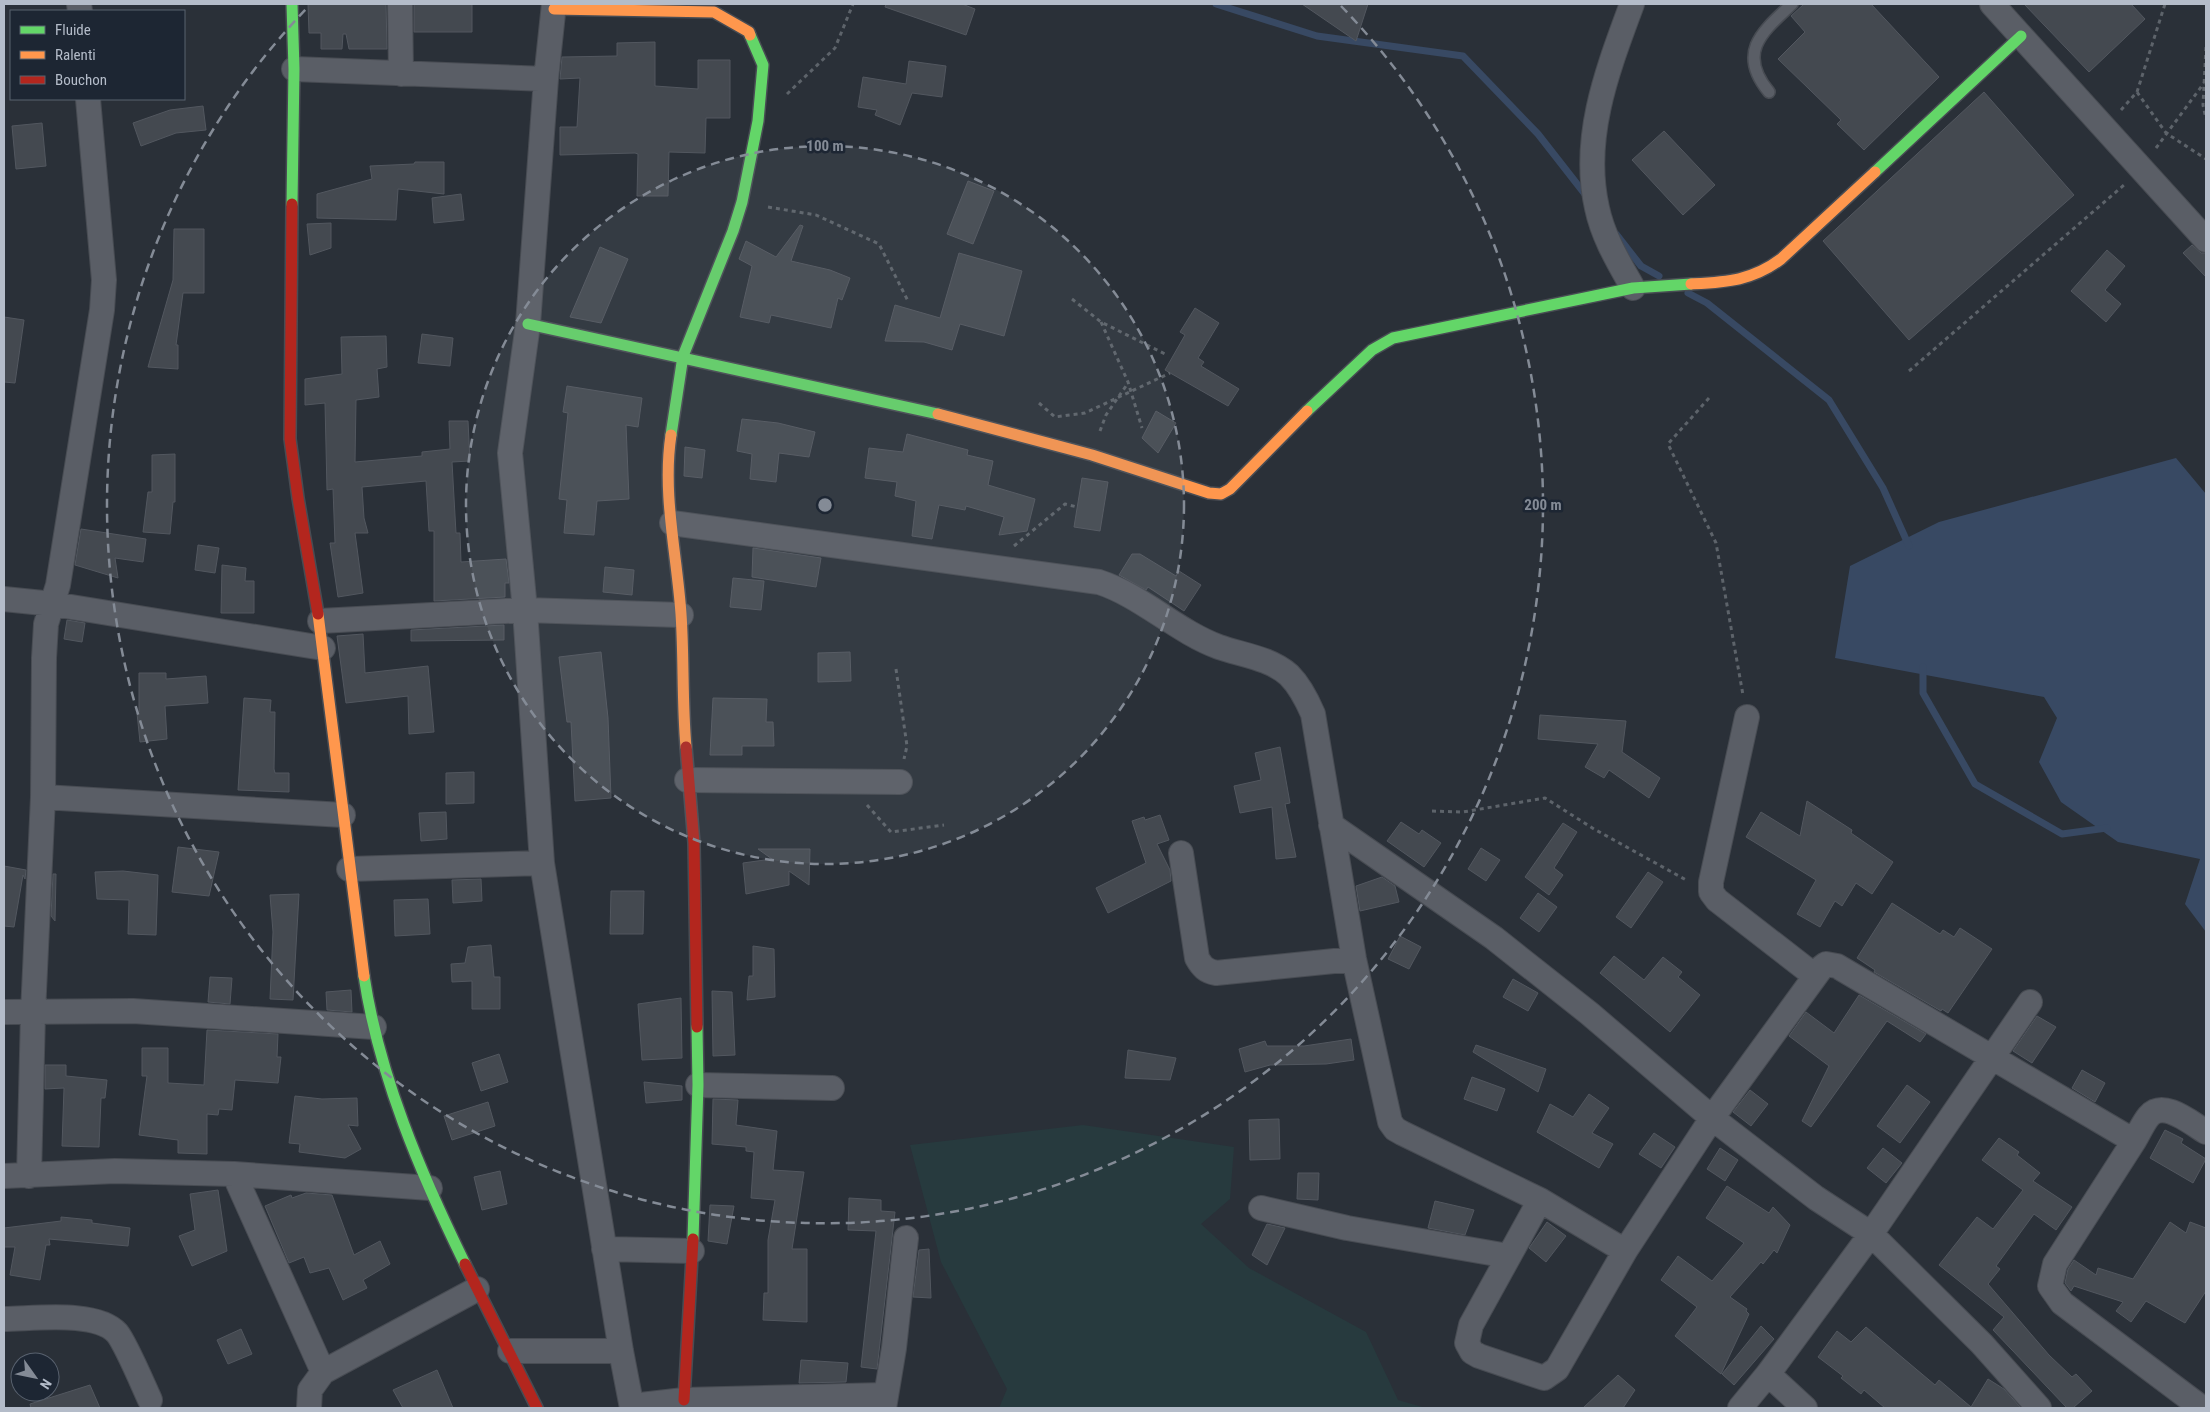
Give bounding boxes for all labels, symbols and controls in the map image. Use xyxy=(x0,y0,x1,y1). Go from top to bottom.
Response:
legend xyxy=(10,10,185,100)
text: Fluide xyxy=(55,21,91,39)
text: Ralenti xyxy=(55,46,96,64)
text: Bouchon xyxy=(55,71,107,89)
text: 100 m xyxy=(806,137,844,155)
centre of rings xyxy=(816,496,834,514)
text: 200 m xyxy=(1524,496,1562,514)
north arrow xyxy=(10,1352,60,1402)
text: N xyxy=(37,1376,55,1392)

